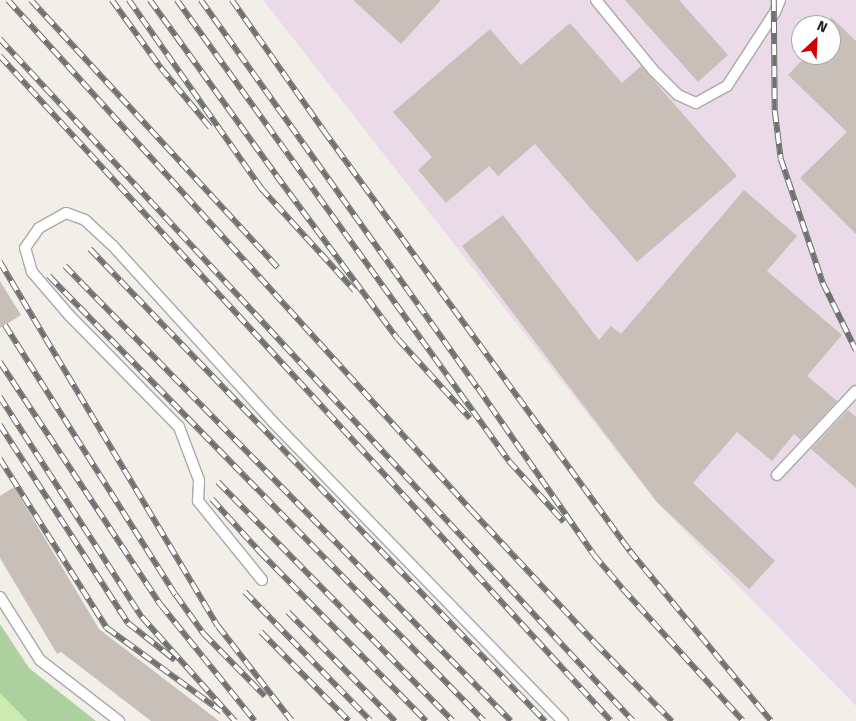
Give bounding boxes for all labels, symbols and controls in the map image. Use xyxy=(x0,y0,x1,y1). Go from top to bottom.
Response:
north arrow xyxy=(791,15,841,65)
text: N xyxy=(814,17,830,37)

